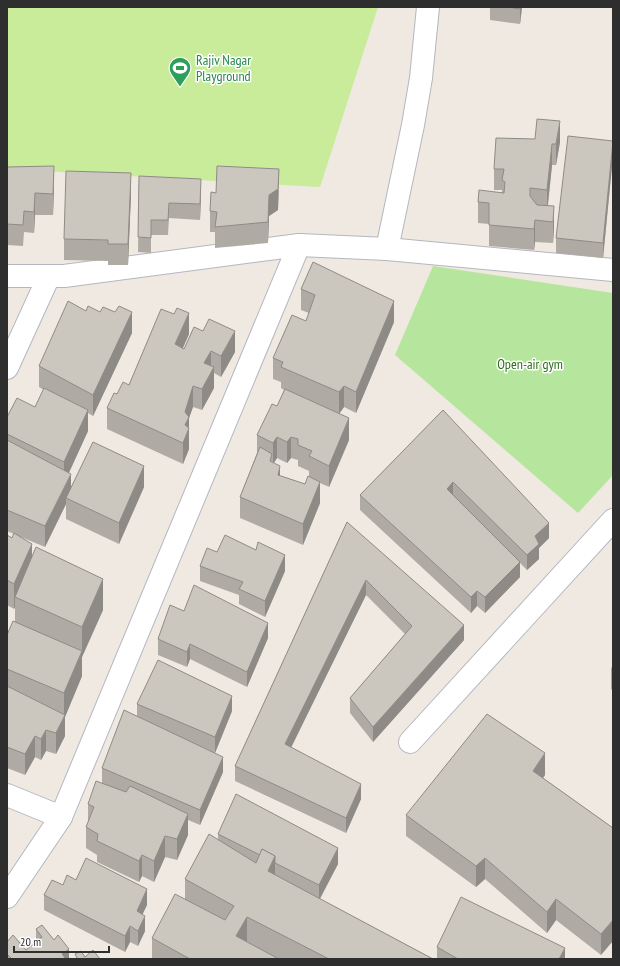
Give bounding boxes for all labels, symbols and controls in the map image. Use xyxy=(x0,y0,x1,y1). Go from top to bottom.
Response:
place label: Rajiv Nagar Playground xyxy=(196,51,251,85)
sports icon: Rajiv Nagar Playground xyxy=(167,55,193,88)
park label: Open-air gym xyxy=(497,355,563,373)
scale bar xyxy=(14,928,109,954)
text: 20 m xyxy=(20,934,41,949)

